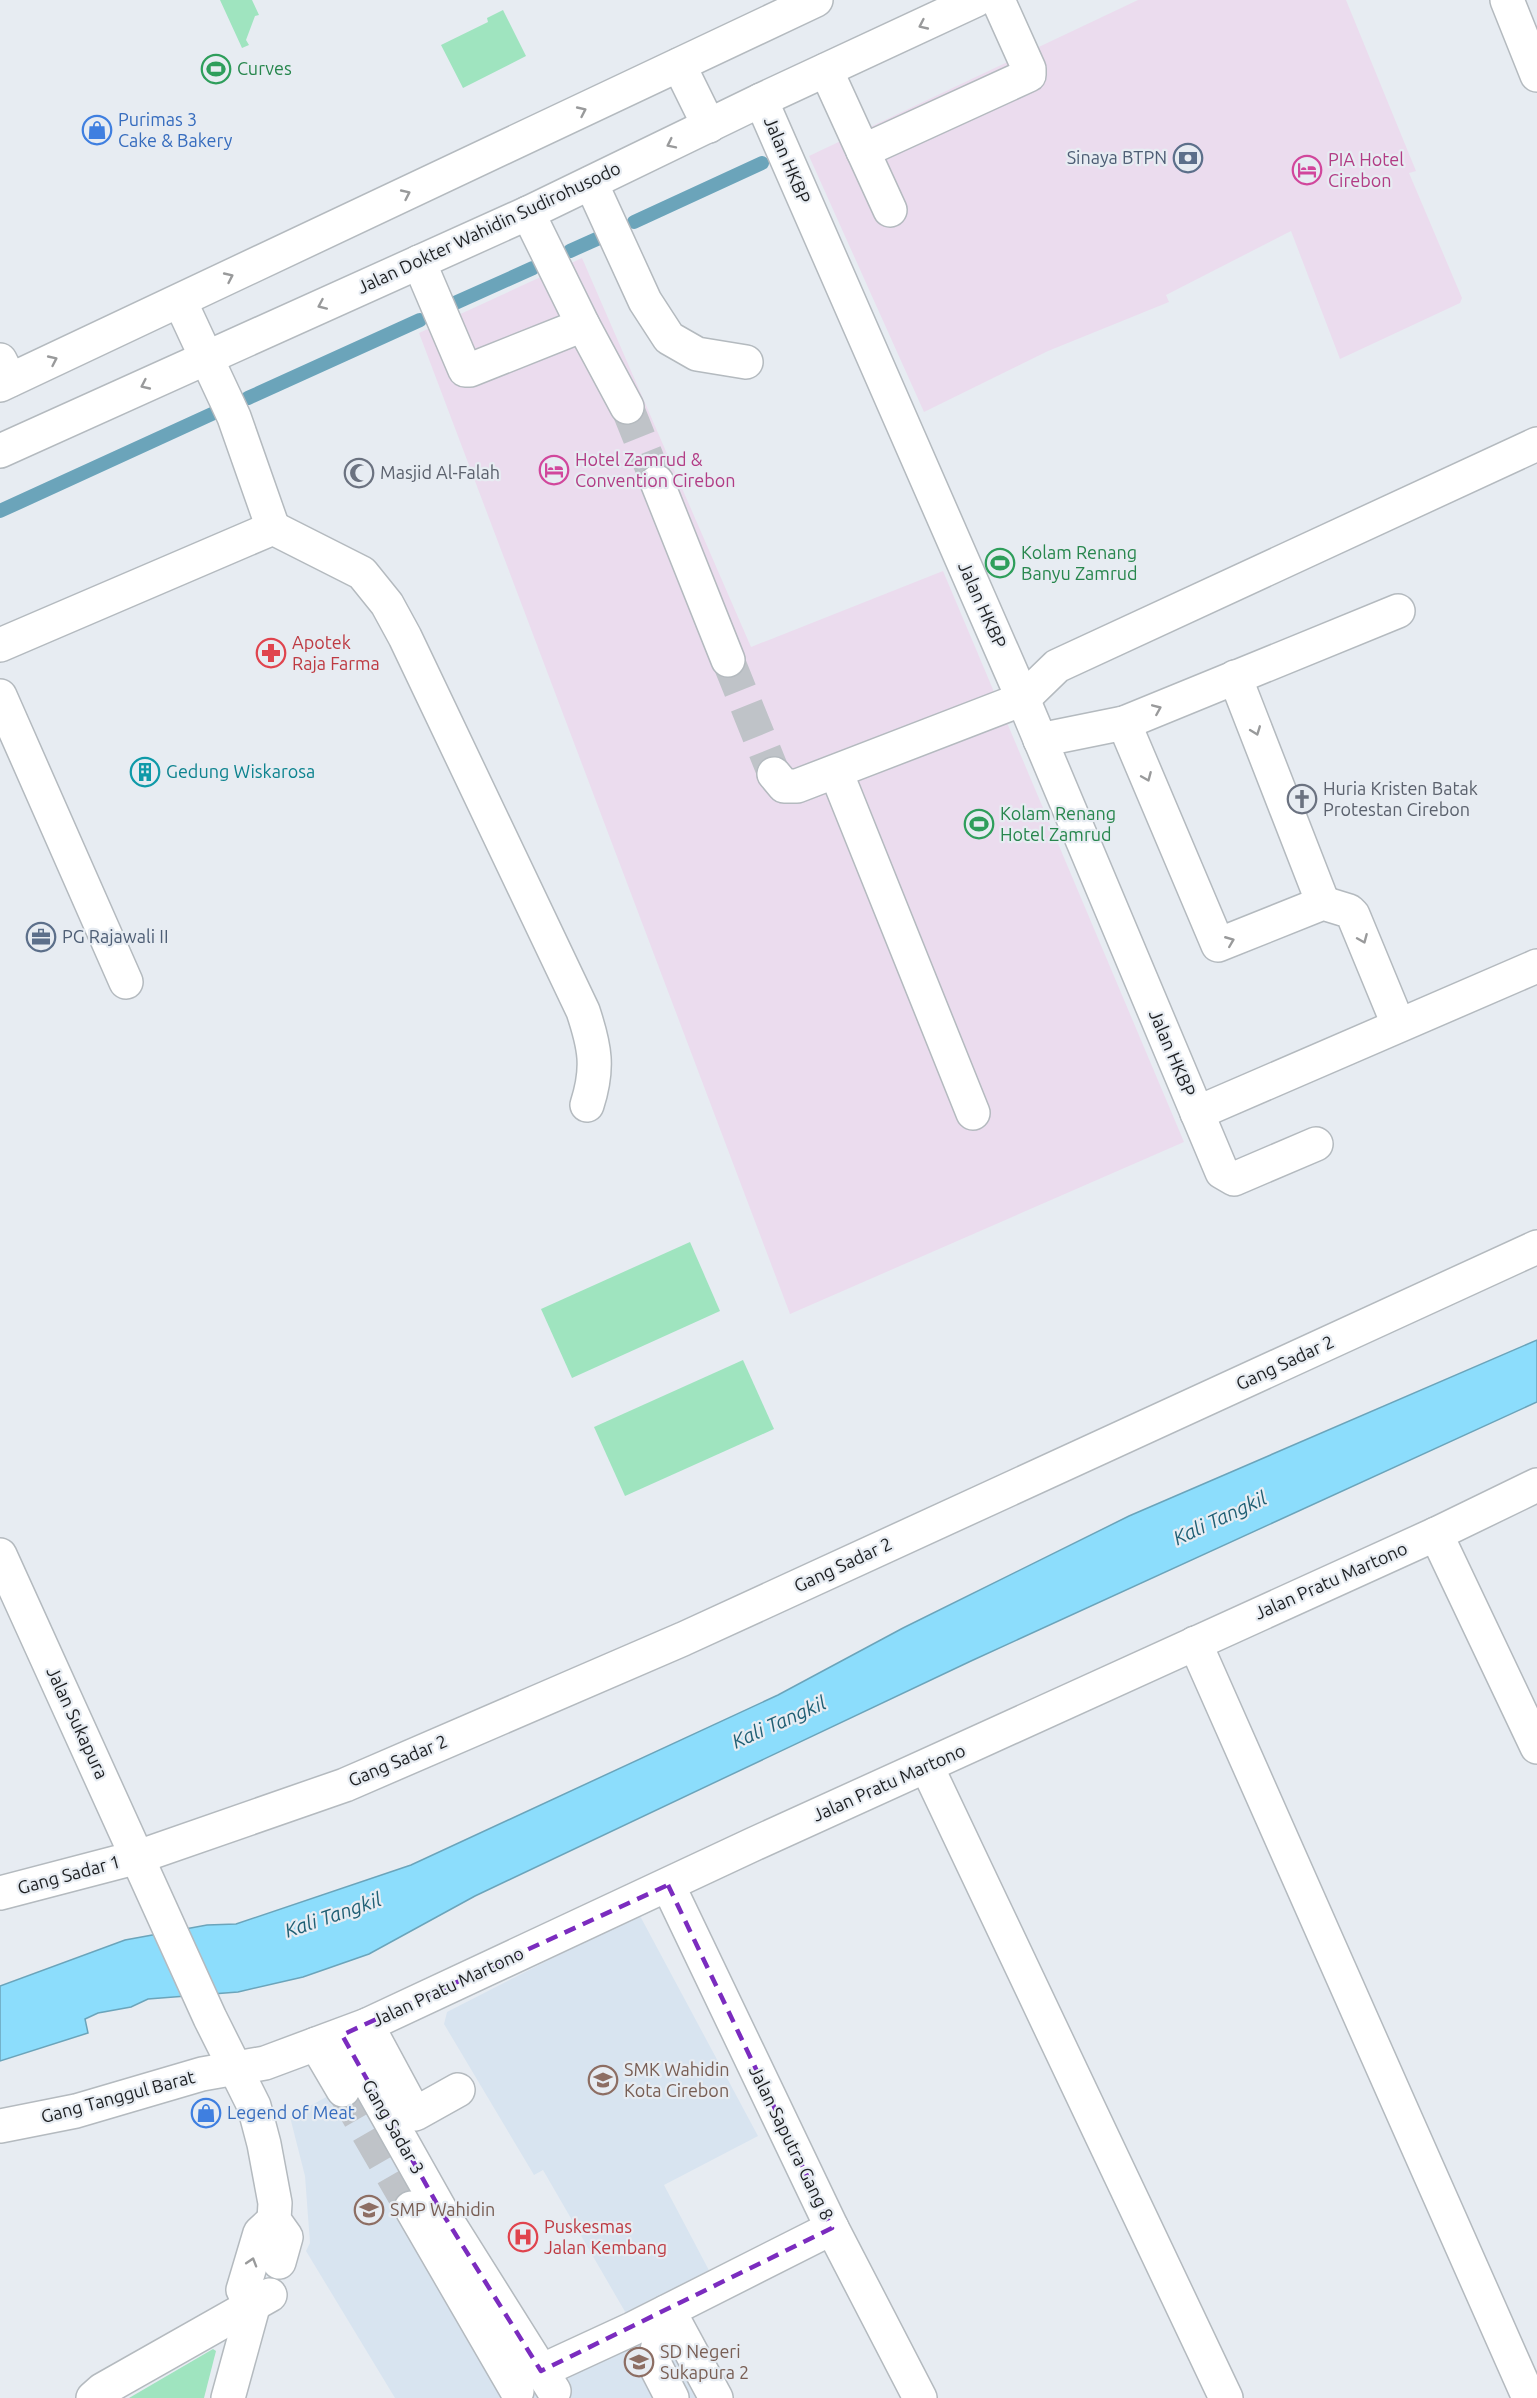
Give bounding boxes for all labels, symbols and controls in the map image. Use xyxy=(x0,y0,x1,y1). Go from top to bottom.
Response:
one-way arrow xyxy=(919,17,930,29)
sports icon: Curves xyxy=(200,53,232,85)
place label: Curves xyxy=(237,58,292,78)
one-way arrow xyxy=(576,106,587,118)
place label: Purimas 3 Cake & Bakery xyxy=(118,109,233,150)
street label: Jalan HKBP xyxy=(761,113,815,206)
shop icon: Purimas 3 Cake & Bakery xyxy=(81,114,113,146)
one-way arrow xyxy=(667,137,678,149)
bank icon: Sinaya BTPN xyxy=(1172,142,1204,174)
place label: Sinaya BTPN xyxy=(1067,147,1167,167)
place label: PIA Hotel Cirebon xyxy=(1328,149,1404,190)
hotel icon: PIA Hotel Cirebon xyxy=(1291,154,1323,186)
street label: Jalan Dokter Wahidin Sudirohusodo xyxy=(354,157,623,297)
one-way arrow xyxy=(399,189,410,201)
one-way arrow xyxy=(223,273,234,285)
one-way arrow xyxy=(318,298,329,310)
one-way arrow xyxy=(46,356,57,368)
one-way arrow xyxy=(140,378,151,390)
place label: Hotel Zamrud & Convention Cirebon xyxy=(575,449,736,490)
hotel icon: Hotel Zamrud & Convention Cirebon xyxy=(538,454,570,486)
mosque icon: Masjid Al-Falah xyxy=(343,457,375,489)
place label: Masjid Al-Falah xyxy=(380,462,500,482)
place label: Kolam Renang Banyu Zamrud xyxy=(1021,542,1138,583)
sports icon: Kolam Renang Banyu Zamrud xyxy=(984,547,1016,579)
street label: Jalan HKBP xyxy=(955,558,1011,651)
place label: Apotek Raja Farma xyxy=(292,632,380,673)
pharmacy icon: Apotek Raja Farma xyxy=(255,637,287,669)
one-way arrow xyxy=(1151,704,1162,716)
one-way arrow xyxy=(1249,725,1261,736)
building icon: Gedung Wiskarosa xyxy=(129,756,161,788)
place label: Gedung Wiskarosa xyxy=(166,761,315,781)
one-way arrow xyxy=(1140,770,1152,781)
place label: Huria Kristen Batak Protestan Cirebon xyxy=(1323,778,1478,819)
church icon: Huria Kristen Batak Protestan Cirebon xyxy=(1286,783,1318,815)
place label: Kolam Renang Hotel Zamrud xyxy=(1000,803,1116,844)
sports icon: Kolam Renang Hotel Zamrud xyxy=(963,808,995,840)
office icon: PG Rajawali II xyxy=(25,921,57,953)
place label: PG Rajawali II xyxy=(62,926,169,946)
one-way arrow xyxy=(1356,932,1368,943)
one-way arrow xyxy=(1223,936,1234,948)
street label: Jalan HKBP xyxy=(1146,1006,1200,1099)
street label: Gang Sadar 2 xyxy=(1233,1331,1337,1393)
water label: Kali Tangkil xyxy=(1169,1486,1271,1549)
street label: Gang Sadar 2 xyxy=(791,1533,895,1595)
street label: Jalan Pratu Martono xyxy=(1251,1537,1410,1623)
street label: Jalan Sukapura xyxy=(43,1663,113,1782)
water label: Kali Tangkil xyxy=(728,1690,830,1753)
street label: Gang Sadar 2 xyxy=(345,1730,450,1790)
street label: Jalan Pratu Martono xyxy=(809,1739,968,1825)
street label: Gang Sadar 1 xyxy=(15,1851,122,1897)
water label: Kali Tangkil xyxy=(281,1887,385,1942)
street label: Jalan Pratu Martono xyxy=(369,1942,527,2030)
place label: SMK Wahidin Kota Cirebon xyxy=(624,2059,730,2100)
street label: Jalan Saputra Gang 8 xyxy=(746,2062,838,2223)
school or university icon: SMK Wahidin Kota Cirebon xyxy=(587,2064,619,2096)
street label: Gang Tanggul Barat xyxy=(39,2066,197,2126)
street label: Gang Sadar 3 xyxy=(359,2076,429,2177)
shop icon: Legend of Meat xyxy=(190,2097,222,2129)
place label: Legend of Meat xyxy=(227,2102,355,2122)
school or university icon: SMP Wahidin xyxy=(353,2194,385,2226)
place label: SMP Wahidin xyxy=(390,2199,495,2219)
place label: Puskesmas Jalan Kembang xyxy=(544,2216,667,2257)
hospital icon: Puskesmas Jalan Kembang xyxy=(507,2221,539,2253)
one-way arrow xyxy=(245,2257,257,2268)
place label: SD Negeri Sukapura 2 xyxy=(660,2341,749,2382)
school or university icon: SD Negeri Sukapura 2 xyxy=(623,2346,655,2378)

